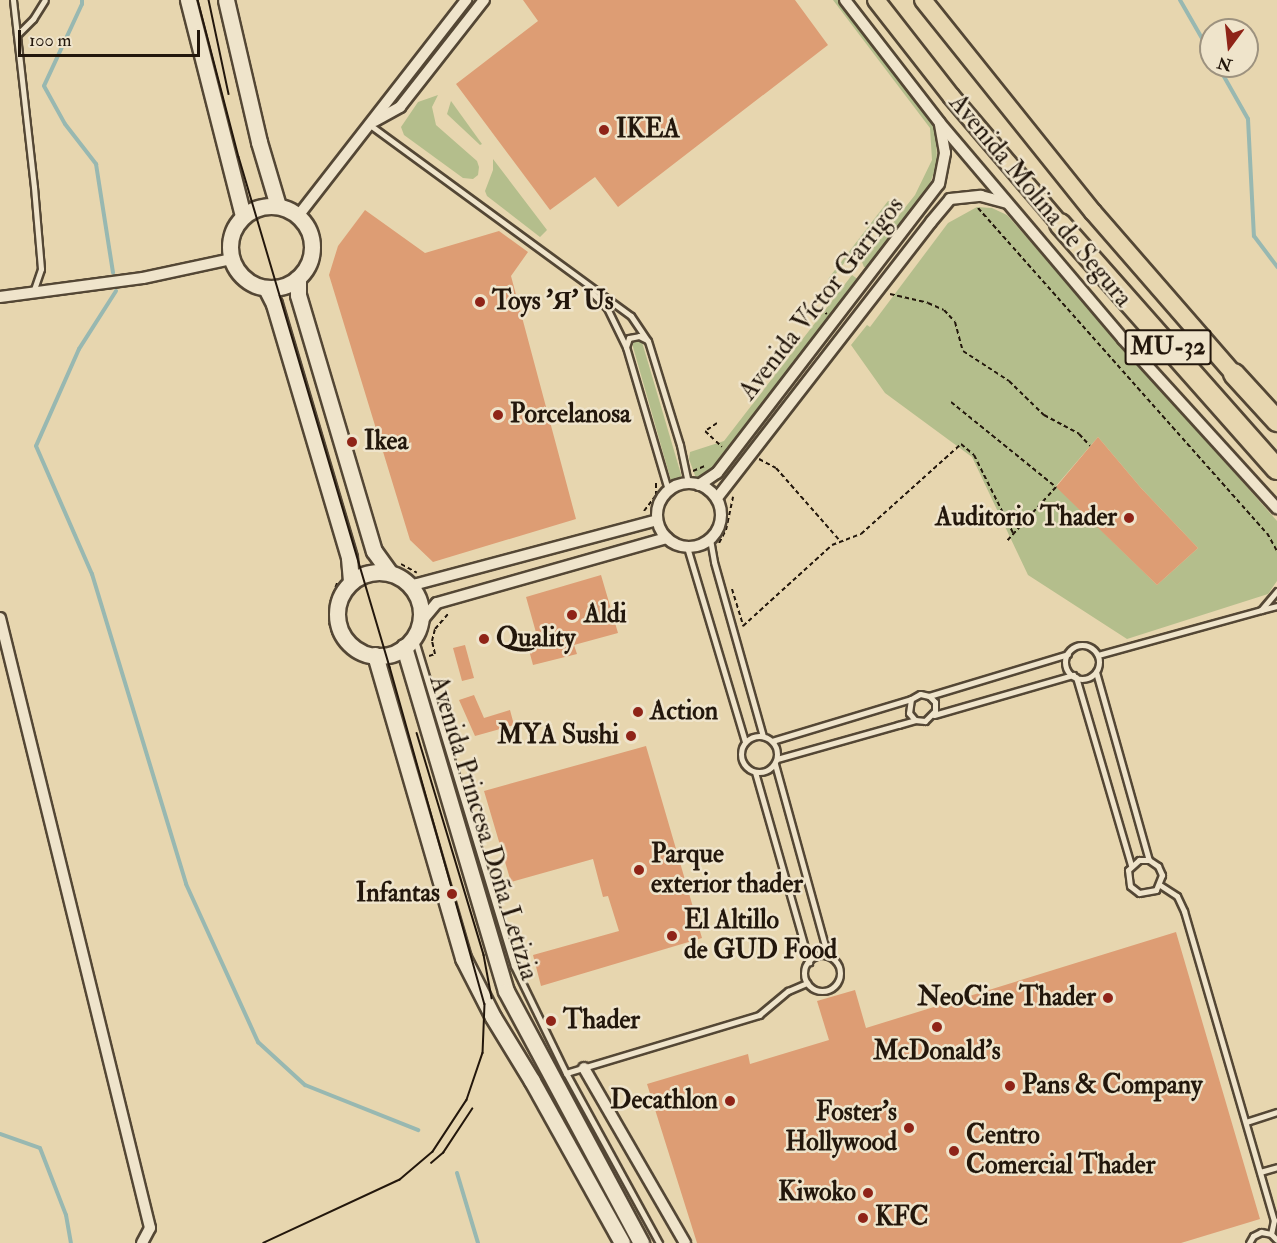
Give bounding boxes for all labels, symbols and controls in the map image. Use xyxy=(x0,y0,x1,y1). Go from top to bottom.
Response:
scale bar xyxy=(21,18,202,56)
north arrow xyxy=(1199,18,1259,78)
text: 100 m xyxy=(29,29,72,52)
text: N xyxy=(1215,52,1234,75)
street label: Avenida Molina de Segura xyxy=(942,88,1138,314)
place label: IKEA xyxy=(616,114,680,146)
marker: IKEA xyxy=(597,123,611,137)
street label: Avenida Víctor Garrigos xyxy=(733,191,911,407)
place label: Toys 'Я' Us xyxy=(492,286,614,318)
marker: Toys 'Я' Us xyxy=(473,295,487,309)
road number: MU-32 xyxy=(1124,326,1212,368)
place label: Porcelanosa xyxy=(510,399,631,431)
marker: Porcelanosa xyxy=(491,408,505,422)
place label: Ikea xyxy=(364,426,408,458)
marker: Ikea xyxy=(345,435,359,449)
place label: Auditorio Thader xyxy=(935,502,1117,534)
marker: Auditorio Thader xyxy=(1122,511,1136,525)
place label: Aldi xyxy=(584,599,627,631)
marker: Aldi xyxy=(565,608,579,622)
place label: Quality xyxy=(496,623,575,655)
marker: Quality xyxy=(477,632,491,646)
street label: Avenida Princesa Doña Letizia xyxy=(422,672,544,984)
place label: Action xyxy=(650,696,718,728)
marker: Action xyxy=(631,705,645,719)
place label: MYA Sushi xyxy=(497,720,619,752)
marker: MYA Sushi xyxy=(624,729,638,743)
place label: Parque exterior thader xyxy=(651,839,803,900)
marker: Parque exterior thader xyxy=(632,863,646,877)
place label: Infantas xyxy=(356,878,440,910)
marker: Infantas xyxy=(445,887,459,901)
place label: El Altillo de GUD Food xyxy=(684,905,837,966)
marker: El Altillo de GUD Food xyxy=(665,929,679,943)
place label: NeoCine Thader xyxy=(917,982,1096,1014)
marker: NeoCine Thader xyxy=(1101,991,1115,1005)
place label: Thader xyxy=(563,1005,640,1037)
marker: Thader xyxy=(544,1014,558,1028)
marker: McDonald's xyxy=(930,1020,944,1034)
place label: McDonald's xyxy=(873,1036,1001,1068)
place label: Pans & Company xyxy=(1022,1070,1202,1102)
marker: Pans & Company xyxy=(1003,1079,1017,1093)
place label: Decathlon xyxy=(610,1085,718,1117)
marker: Decathlon xyxy=(723,1094,737,1108)
place label: Foster's Hollywood xyxy=(785,1097,897,1158)
place label: Centro Comercial Thader xyxy=(966,1120,1155,1182)
marker: Foster's Hollywood xyxy=(902,1121,916,1135)
marker: Centro Comercial Thader xyxy=(947,1144,961,1158)
place label: Kiwoko xyxy=(778,1177,856,1209)
marker: Kiwoko xyxy=(861,1186,875,1200)
place label: KFC xyxy=(875,1202,929,1234)
marker: KFC xyxy=(856,1211,870,1225)

